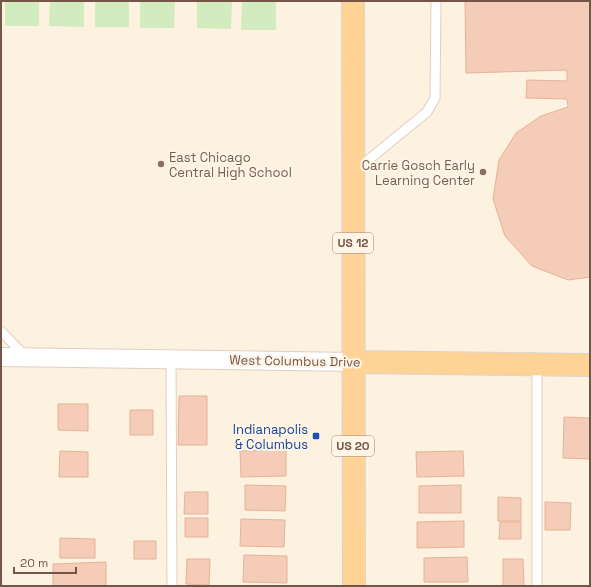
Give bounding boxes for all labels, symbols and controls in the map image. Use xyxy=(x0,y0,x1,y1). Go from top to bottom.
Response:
place label: East Chicago Central High School xyxy=(169,149,292,181)
place label: Carrie Gosch Early Learning Center xyxy=(362,157,475,189)
marker: East Chicago Central High School xyxy=(156,159,166,169)
marker: Carrie Gosch Early Learning Center xyxy=(478,167,488,177)
road number: US 12 xyxy=(333,233,373,253)
street label: West Columbus Drive xyxy=(229,351,361,371)
place label: Indianapolis & Columbus xyxy=(233,421,308,453)
marker: Indianapolis & Columbus xyxy=(311,431,321,441)
road number: US 20 xyxy=(332,436,374,456)
scale bar xyxy=(14,549,76,575)
text: 20 m xyxy=(20,555,48,571)

